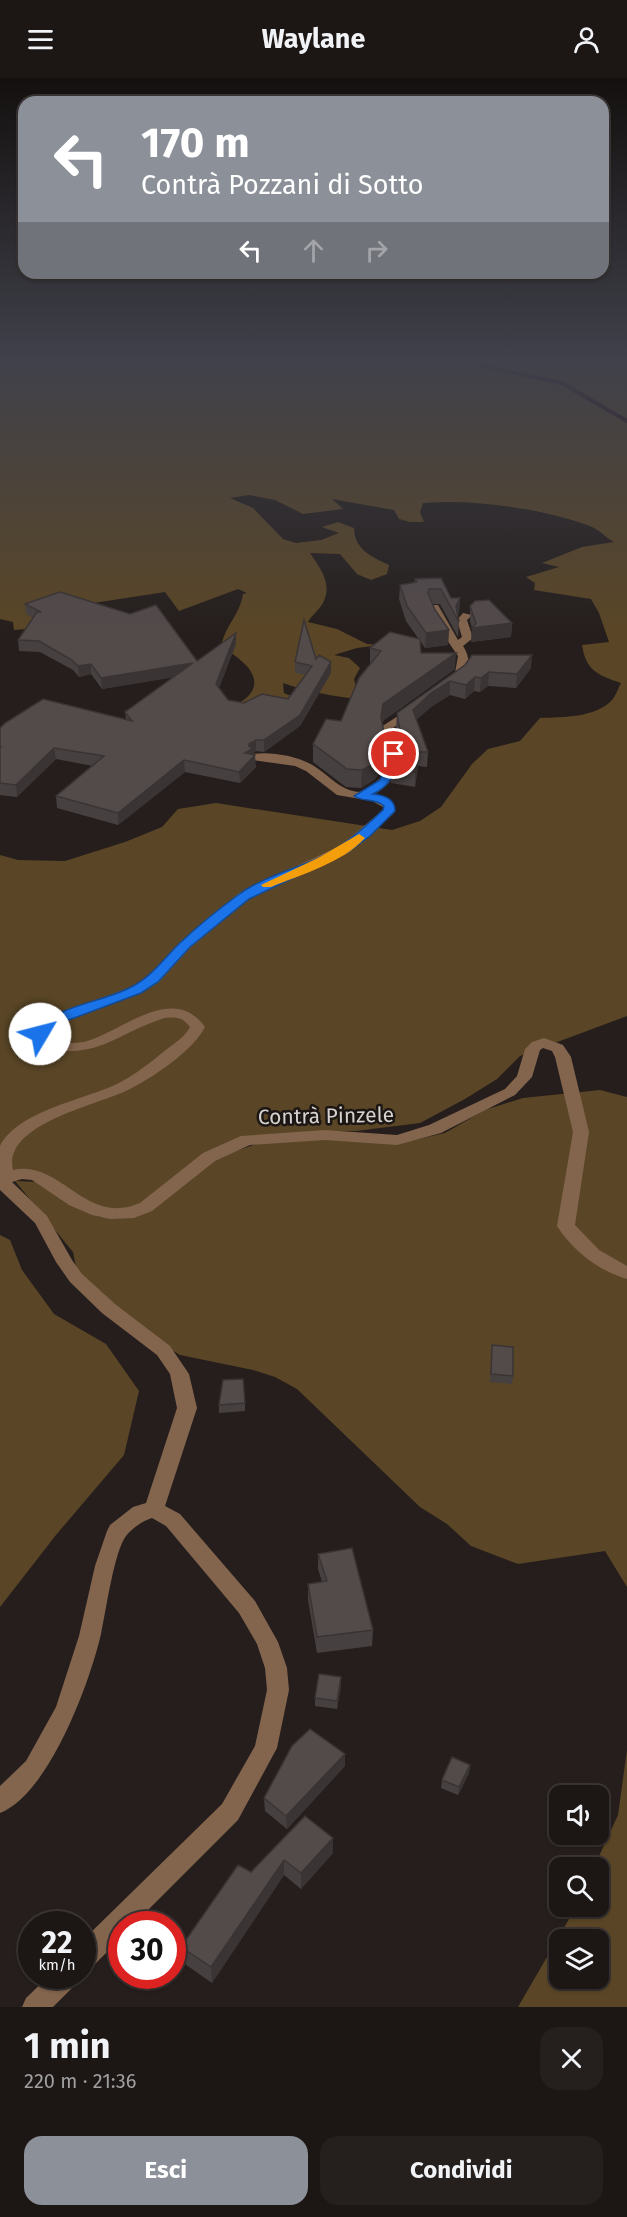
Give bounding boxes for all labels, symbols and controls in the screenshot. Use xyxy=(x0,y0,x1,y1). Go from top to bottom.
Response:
icon: menu xyxy=(24,23,57,56)
text: Waylane xyxy=(262,23,365,55)
icon: person xyxy=(570,23,603,56)
text: 170 m xyxy=(141,118,250,168)
icon: left xyxy=(42,120,120,198)
text: Contrà Pozzani di Sotto xyxy=(141,169,423,201)
icon: left xyxy=(234,234,267,267)
icon: ahead xyxy=(297,234,330,267)
icon: right xyxy=(360,234,393,267)
pin xyxy=(368,728,419,779)
icon: arrive xyxy=(377,737,410,770)
position arrow xyxy=(8,1002,72,1066)
street label: Contrà Pinzele xyxy=(258,1102,394,1130)
map controls xyxy=(549,1785,609,1989)
button: sound xyxy=(549,1785,609,1845)
button: search xyxy=(549,1857,609,1917)
speed limit sign: 30 xyxy=(108,1911,186,1989)
text: 22 xyxy=(41,1925,73,1961)
button: layers xyxy=(549,1929,609,1989)
text: km/h xyxy=(38,1956,76,1974)
text: 1 min xyxy=(24,2024,111,2068)
button: close xyxy=(540,2027,603,2090)
text: 220 m · 21:36 xyxy=(24,2069,136,2093)
button: Esci xyxy=(24,2136,308,2205)
button: Condividi xyxy=(320,2136,603,2205)

